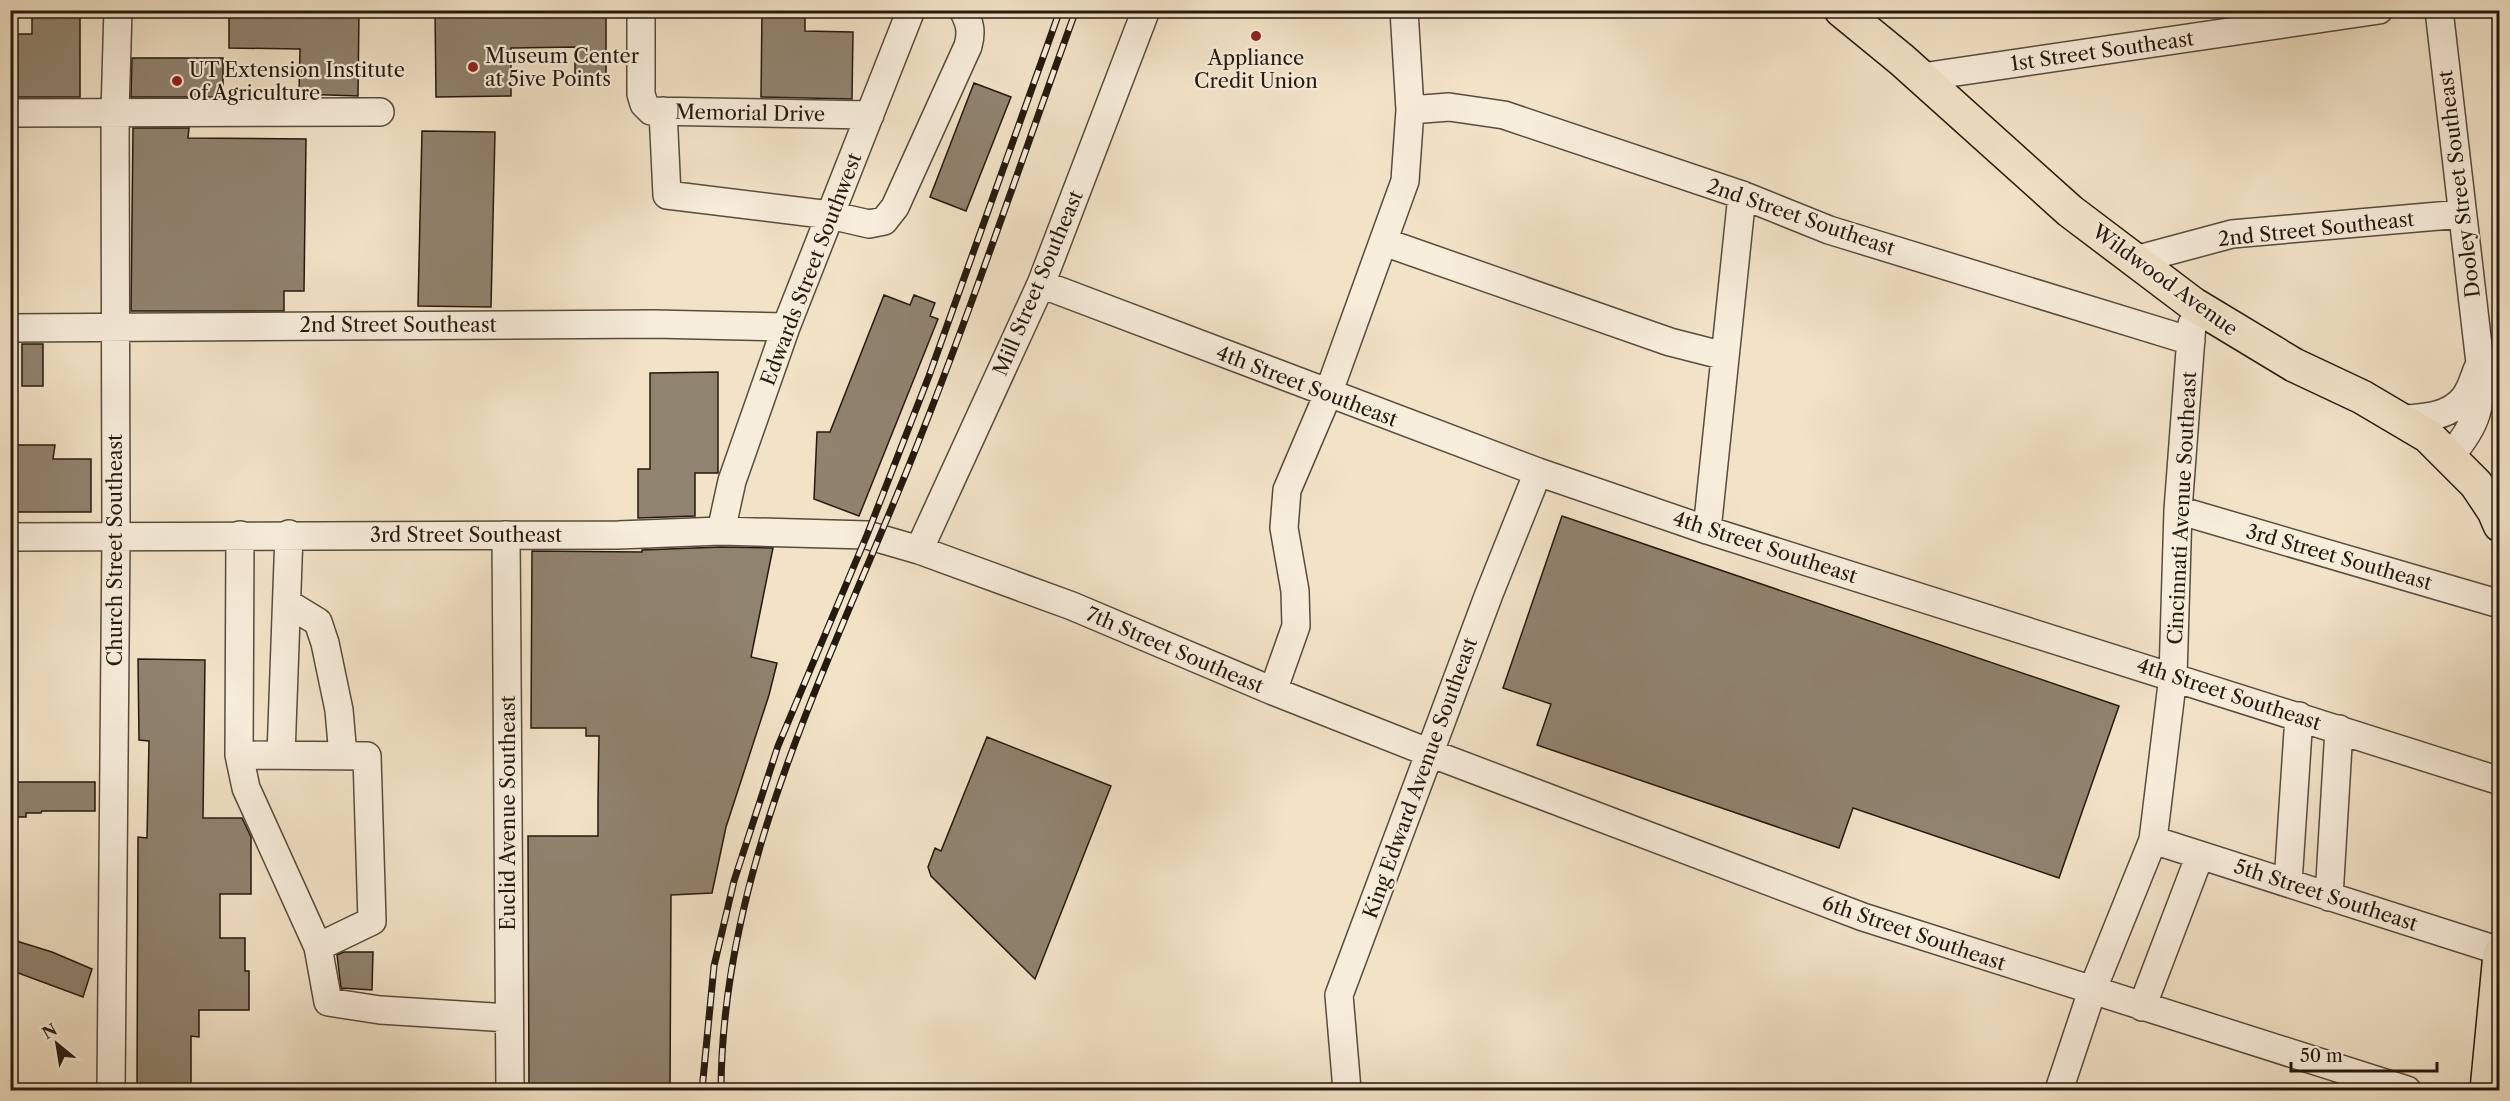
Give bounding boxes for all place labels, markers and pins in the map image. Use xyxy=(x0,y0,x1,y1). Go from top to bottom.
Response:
marker: Appliance Credit Union xyxy=(1249,29,1263,43)
place label: Museum Center at 5ive Points xyxy=(485,44,640,91)
place label: Appliance Credit Union xyxy=(1194,46,1318,93)
place label: UT Extension Institute of Agriculture xyxy=(189,58,405,105)
marker: Museum Center at 5ive Points xyxy=(466,60,480,74)
marker: UT Extension Institute of Agriculture xyxy=(170,74,184,88)

